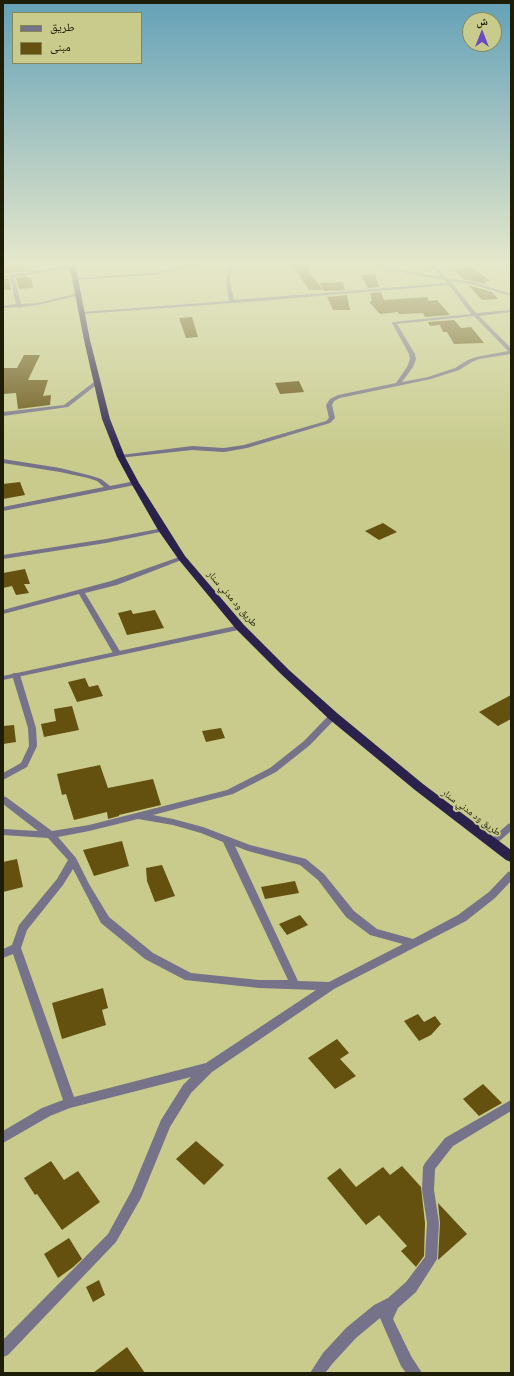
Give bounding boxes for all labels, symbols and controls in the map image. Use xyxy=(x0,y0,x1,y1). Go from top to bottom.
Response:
legend xyxy=(12,12,142,64)
north arrow xyxy=(462,12,502,52)
text: ش xyxy=(476,13,488,29)
text: طريق xyxy=(50,17,75,36)
text: مبنى xyxy=(50,37,71,56)
street label: طريق ود مدني سنار xyxy=(204,568,260,630)
street label: طريق ود مدني سنار xyxy=(439,787,503,839)

